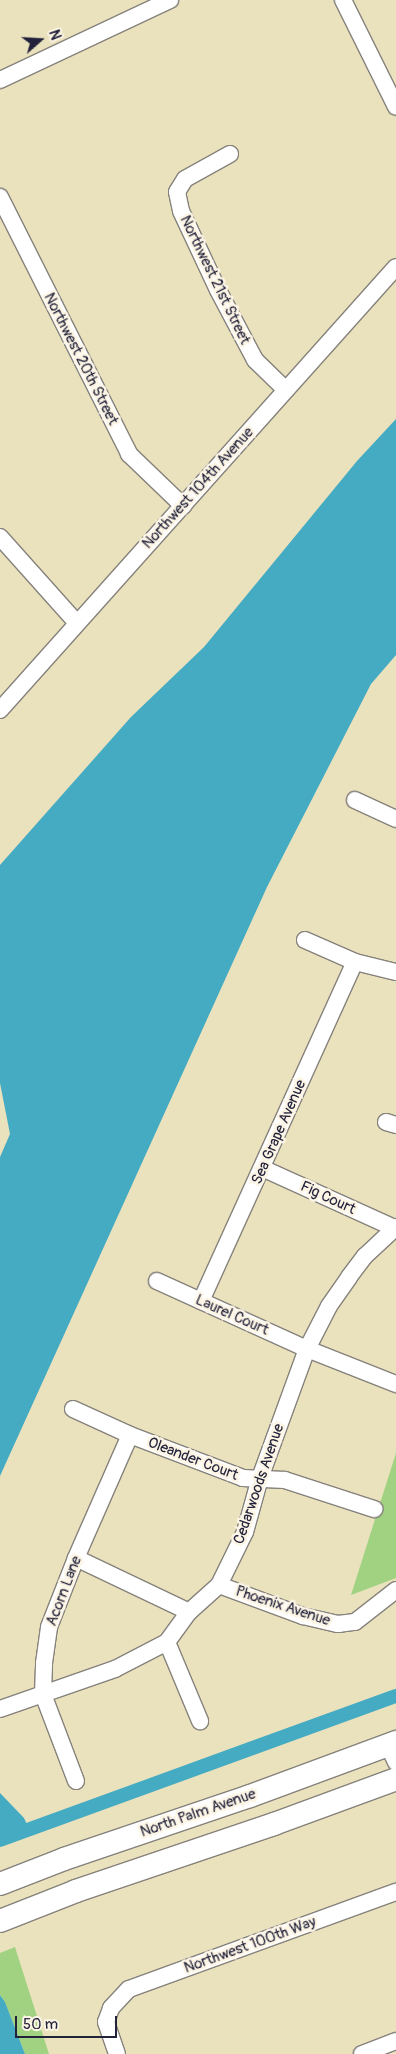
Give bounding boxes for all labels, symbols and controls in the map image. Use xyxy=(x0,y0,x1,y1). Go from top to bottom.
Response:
north arrow xyxy=(15,15,65,65)
text: N xyxy=(45,28,64,42)
street label: Northwest 21st Street xyxy=(176,213,254,347)
street label: Northwest 20th Street xyxy=(40,290,122,428)
street label: Northwest 104th Avenue xyxy=(139,423,257,553)
street label: Sea Grape Avenue xyxy=(248,1077,310,1187)
street label: Fig Court xyxy=(298,1177,358,1219)
street label: Laurel Court xyxy=(193,1291,271,1339)
street label: Cedarwoods Avenue xyxy=(230,1422,288,1546)
street label: Oleander Court xyxy=(145,1434,241,1484)
street label: Acorn Lane xyxy=(42,1554,86,1628)
street label: Phoenix Avenue xyxy=(233,1582,333,1630)
street label: North Palm Avenue xyxy=(138,1785,258,1841)
street label: Northwest 100th Way xyxy=(182,1913,318,1977)
scale bar xyxy=(18,2006,120,2038)
text: 50 m xyxy=(23,2015,58,2034)

